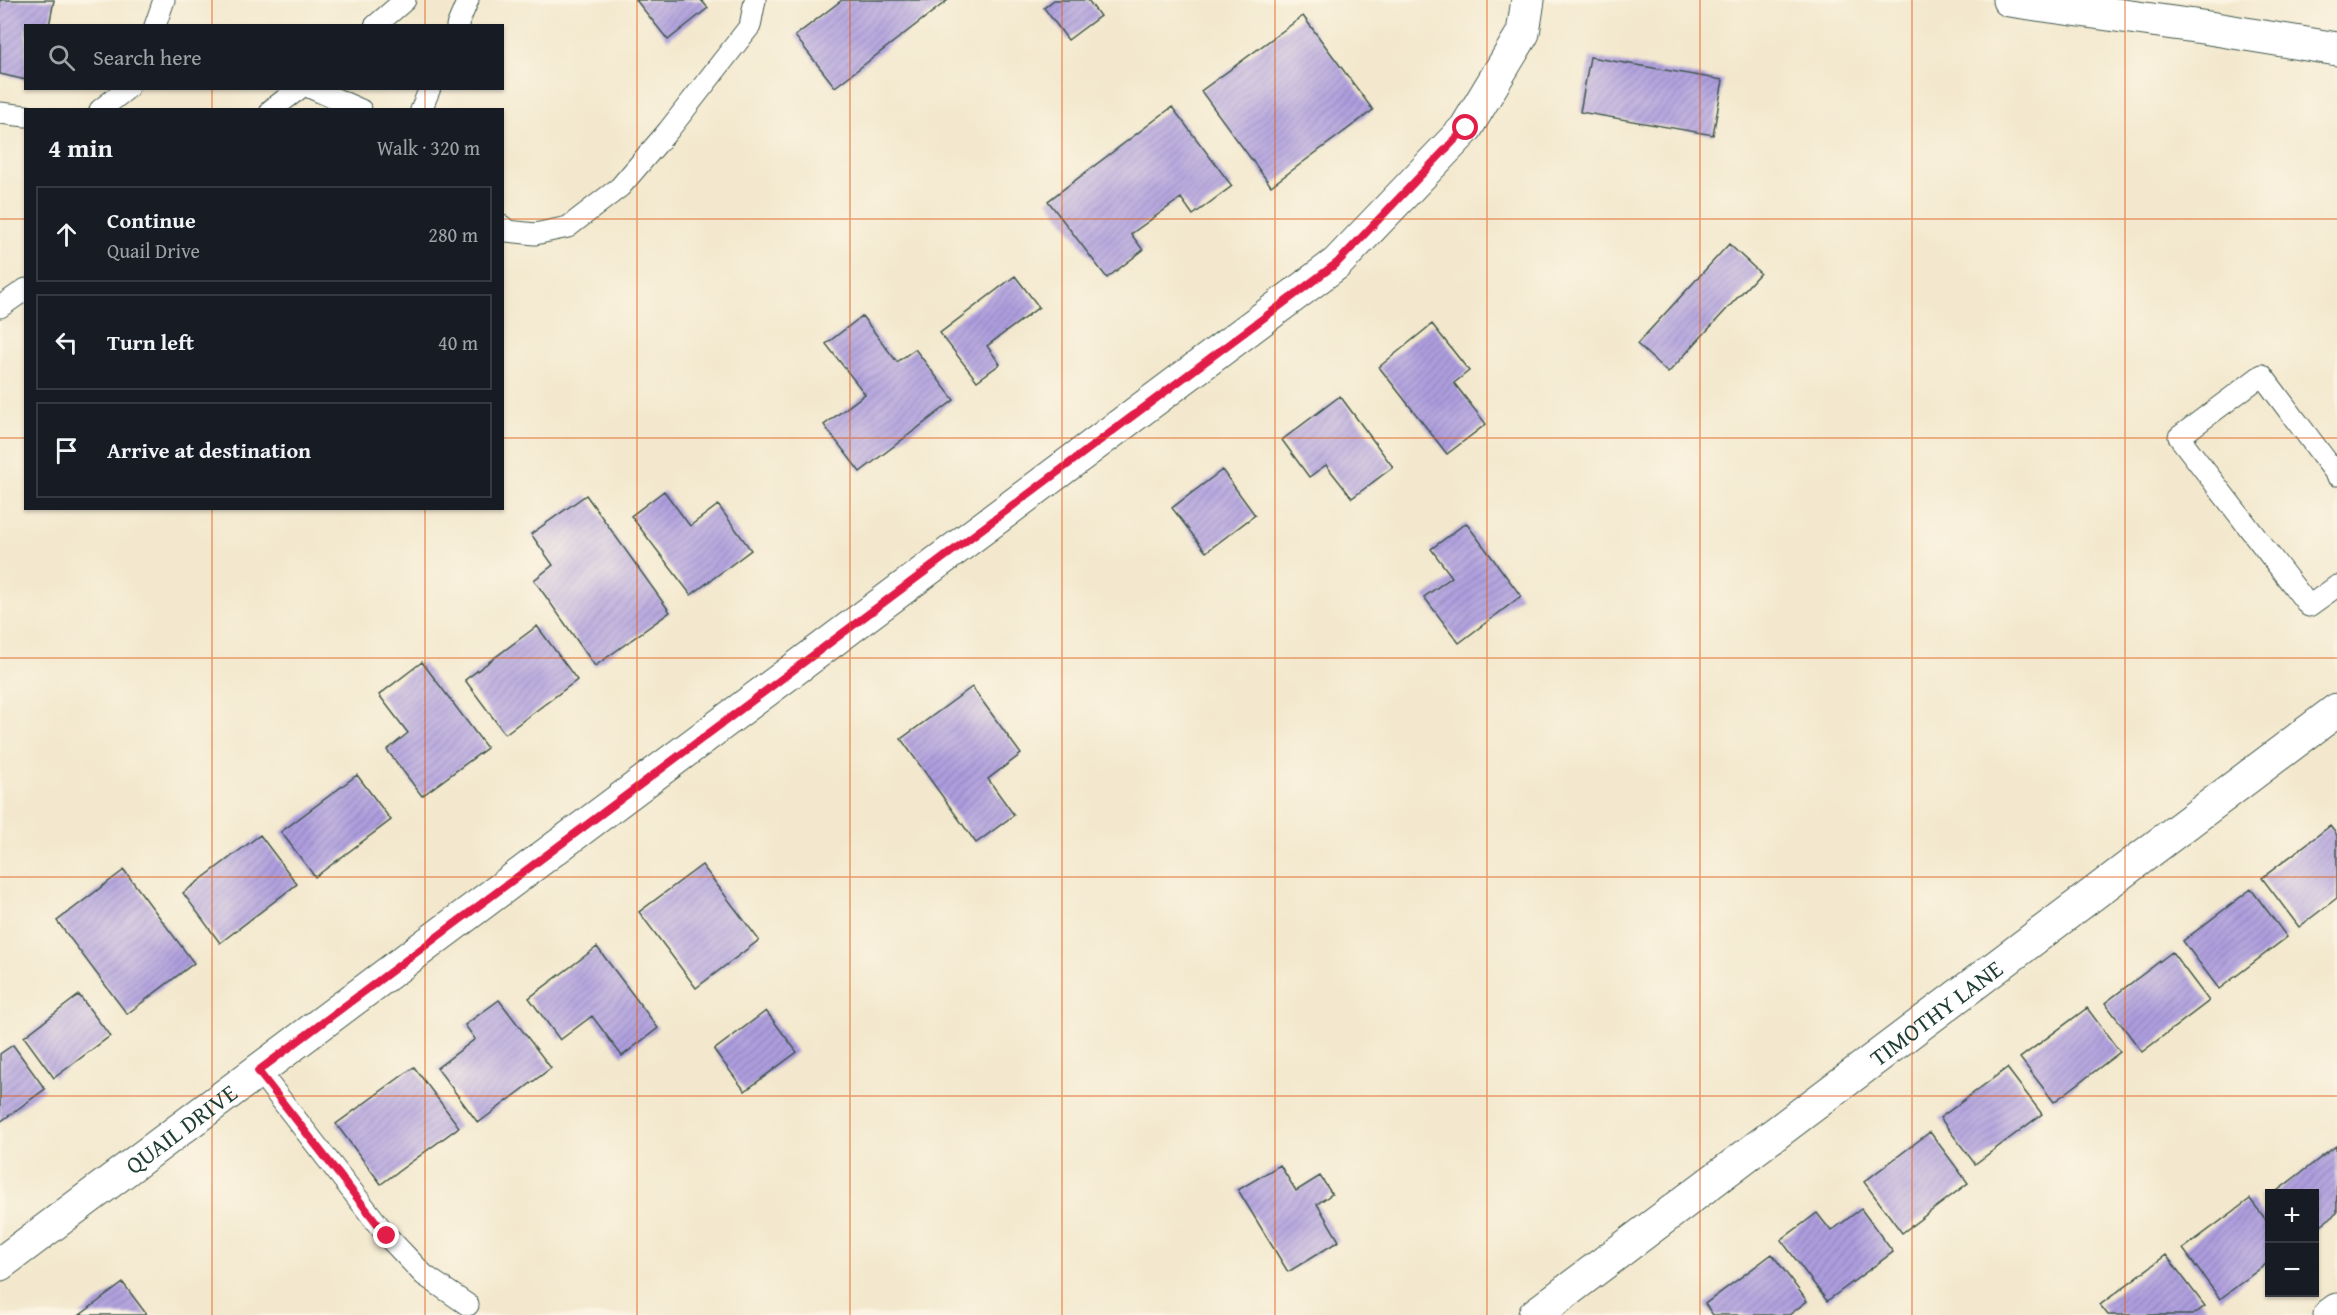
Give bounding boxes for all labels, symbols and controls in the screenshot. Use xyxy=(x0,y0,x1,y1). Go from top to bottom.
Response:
search box xyxy=(24,24,504,90)
icon: search xyxy=(45,41,78,74)
text: Search here xyxy=(93,41,202,73)
route start xyxy=(1452,114,1478,140)
text: 4 min xyxy=(48,128,113,167)
text: Walk · 320 m xyxy=(377,133,480,162)
text: Continue xyxy=(107,204,196,236)
icon: ahead xyxy=(50,218,83,251)
text: 280 m xyxy=(428,220,478,249)
text: Quail Drive xyxy=(107,236,200,265)
icon: left xyxy=(50,326,83,359)
text: Turn left xyxy=(107,326,194,358)
text: 40 m xyxy=(438,328,478,357)
icon: arrive xyxy=(50,434,83,467)
text: Arrive at destination xyxy=(107,434,311,466)
street label: TIMOTHY LANE xyxy=(1862,951,2009,1074)
street label: QUAIL DRIVE xyxy=(118,1075,244,1182)
map controls xyxy=(2265,1189,2319,1297)
button: + xyxy=(2265,1189,2319,1243)
route end xyxy=(373,1222,399,1248)
button: − xyxy=(2265,1243,2319,1297)

